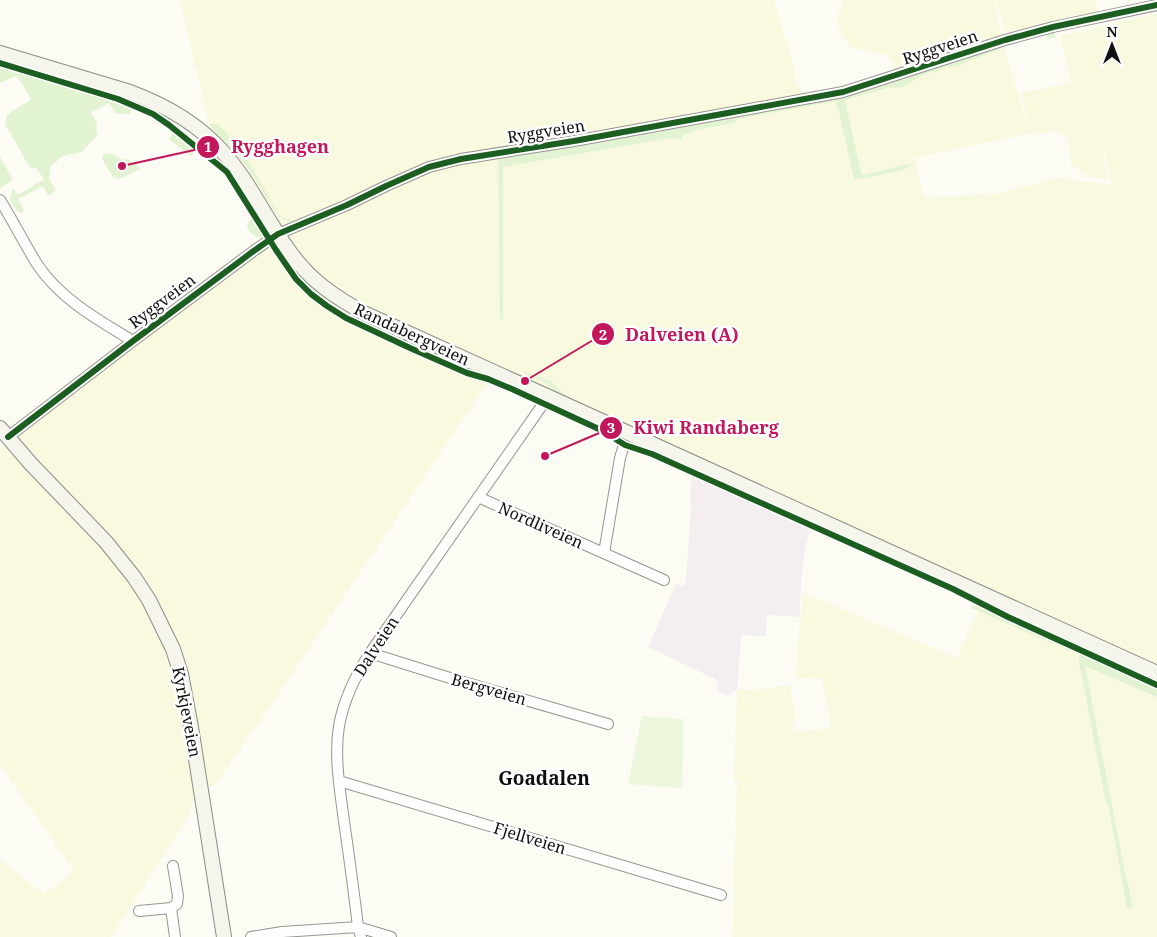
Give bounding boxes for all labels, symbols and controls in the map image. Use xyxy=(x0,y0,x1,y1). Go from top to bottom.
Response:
north arrow xyxy=(1087,20,1137,70)
text: N xyxy=(1106,22,1118,41)
street label: Ryggveien xyxy=(899,24,981,70)
street label: Ryggveien xyxy=(506,114,586,148)
callout: Rygghagen xyxy=(196,130,339,163)
text: Rygghagen xyxy=(231,134,329,158)
text: 1 xyxy=(204,136,212,156)
street label: Ryggveien xyxy=(124,269,200,333)
street label: Randabergveien xyxy=(351,298,473,370)
callout: Dalveien (A) xyxy=(590,318,749,351)
text: Dalveien (A) xyxy=(625,322,739,346)
text: 2 xyxy=(599,324,607,344)
callout: Kiwi Randaberg xyxy=(598,411,789,444)
text: Kiwi Randaberg xyxy=(633,415,780,439)
text: 3 xyxy=(607,417,615,437)
street label: Nordliveien xyxy=(495,497,587,553)
street label: Dalveien xyxy=(348,612,404,680)
street label: Kyrkjeveien xyxy=(167,665,207,759)
street label: Bergveien xyxy=(449,668,529,710)
district label: Goadalen xyxy=(498,765,590,791)
street label: Fjellveien xyxy=(491,817,569,859)

